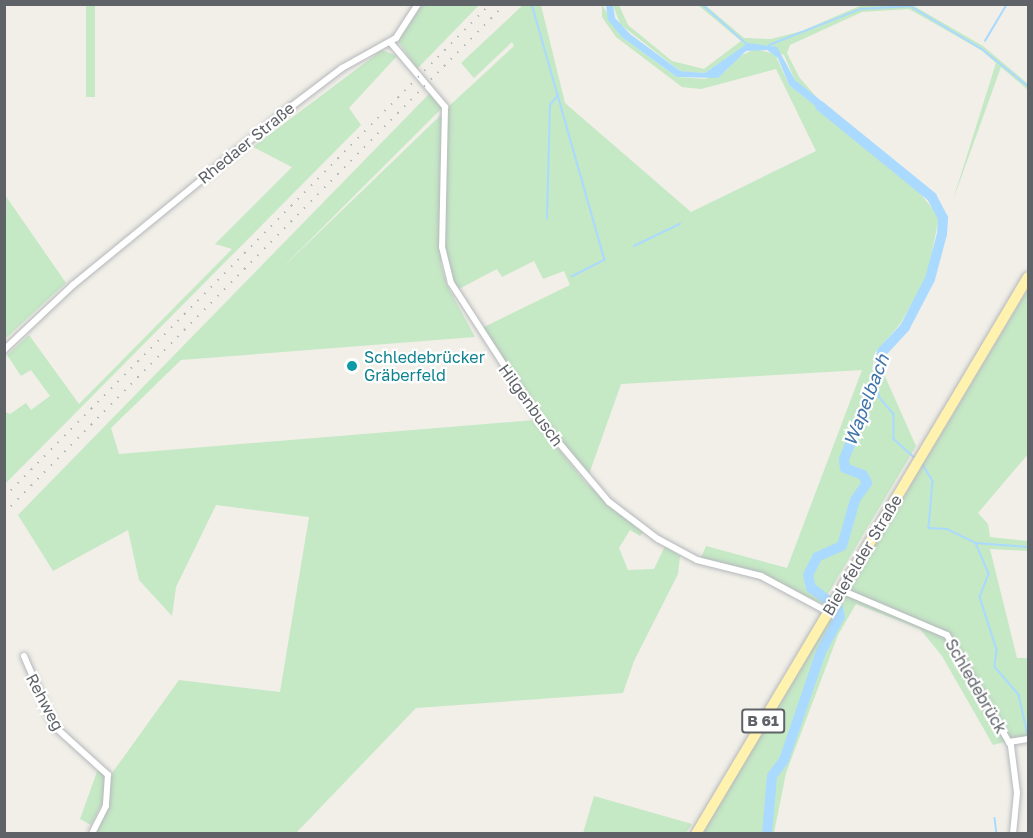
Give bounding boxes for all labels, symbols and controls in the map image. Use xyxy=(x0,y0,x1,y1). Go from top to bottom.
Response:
street label: Rhedaer Straße xyxy=(194,98,298,188)
place label: Schledebrücker Gräberfeld xyxy=(364,347,485,385)
water label: Wapelbach xyxy=(839,351,893,449)
marker: Schledebrücker Gräberfeld xyxy=(345,359,359,373)
street label: Hilgenbusch xyxy=(495,360,567,450)
street label: Bielefelder Straße xyxy=(818,491,906,619)
street label: Schledebrück xyxy=(941,635,1011,737)
street label: Rehweg xyxy=(22,670,68,734)
road number: B 61 xyxy=(740,709,786,733)

